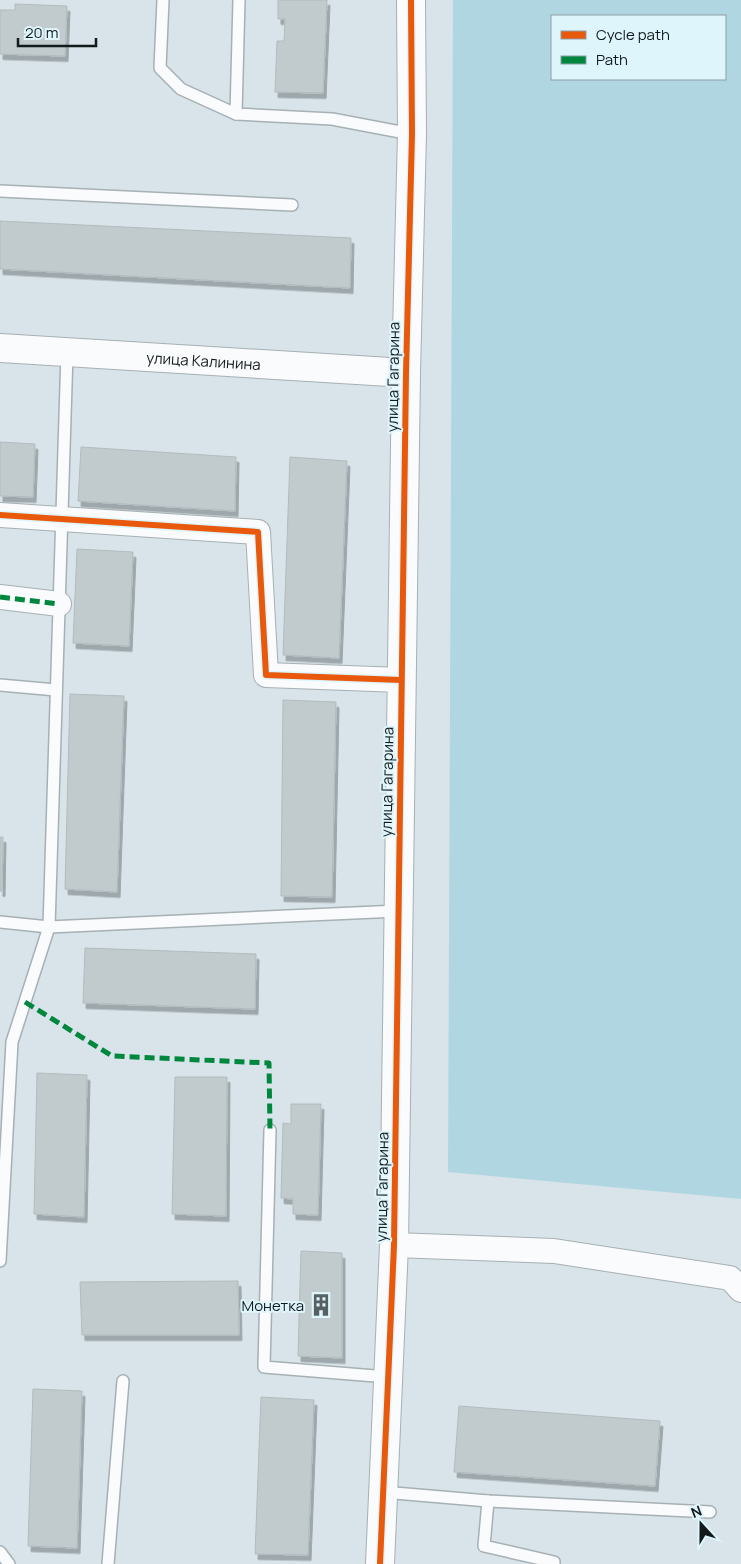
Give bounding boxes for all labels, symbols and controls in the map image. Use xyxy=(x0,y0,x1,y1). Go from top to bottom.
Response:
scale bar xyxy=(18,15,95,47)
legend xyxy=(551,15,726,80)
text: 20 m xyxy=(25,22,58,43)
text: Cycle path xyxy=(596,24,670,45)
text: Path xyxy=(596,49,628,70)
street label: улица Гагарина xyxy=(382,322,404,432)
street label: улица Калинина xyxy=(146,347,261,375)
street label: улица Гагарина xyxy=(376,727,398,837)
street label: улица Гагарина xyxy=(371,1132,393,1242)
building icon: Монетка xyxy=(308,1292,334,1318)
place label: Монетка xyxy=(242,1295,304,1316)
north arrow xyxy=(676,1499,726,1549)
text: N xyxy=(688,1501,704,1522)

